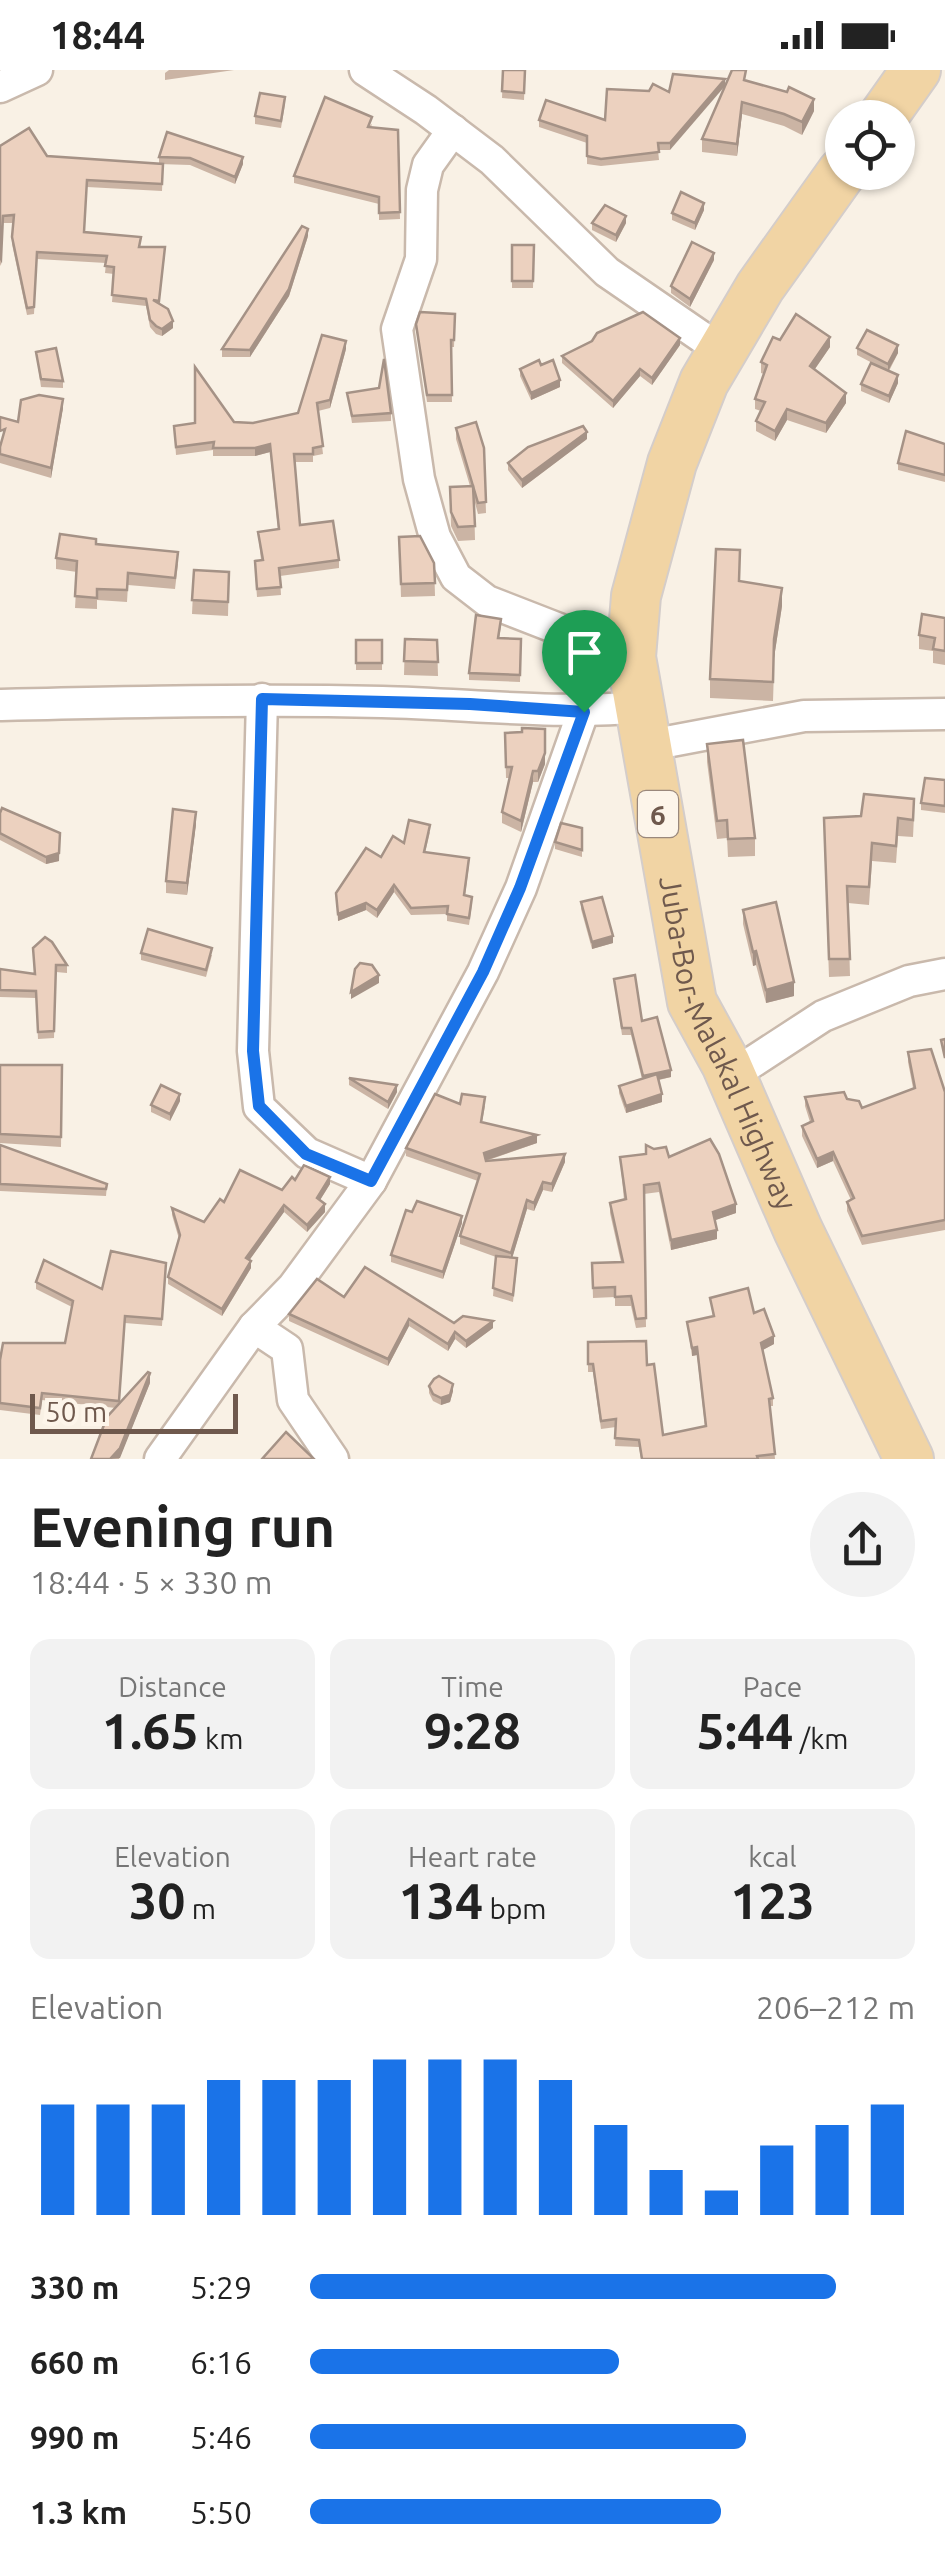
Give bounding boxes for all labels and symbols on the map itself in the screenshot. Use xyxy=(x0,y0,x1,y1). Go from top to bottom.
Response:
pin xyxy=(542,610,627,713)
road number: 6 xyxy=(638,791,678,837)
street label: Juba-Bor-Malakal Highway xyxy=(653,873,804,1215)
scale bar xyxy=(30,1389,238,1433)

